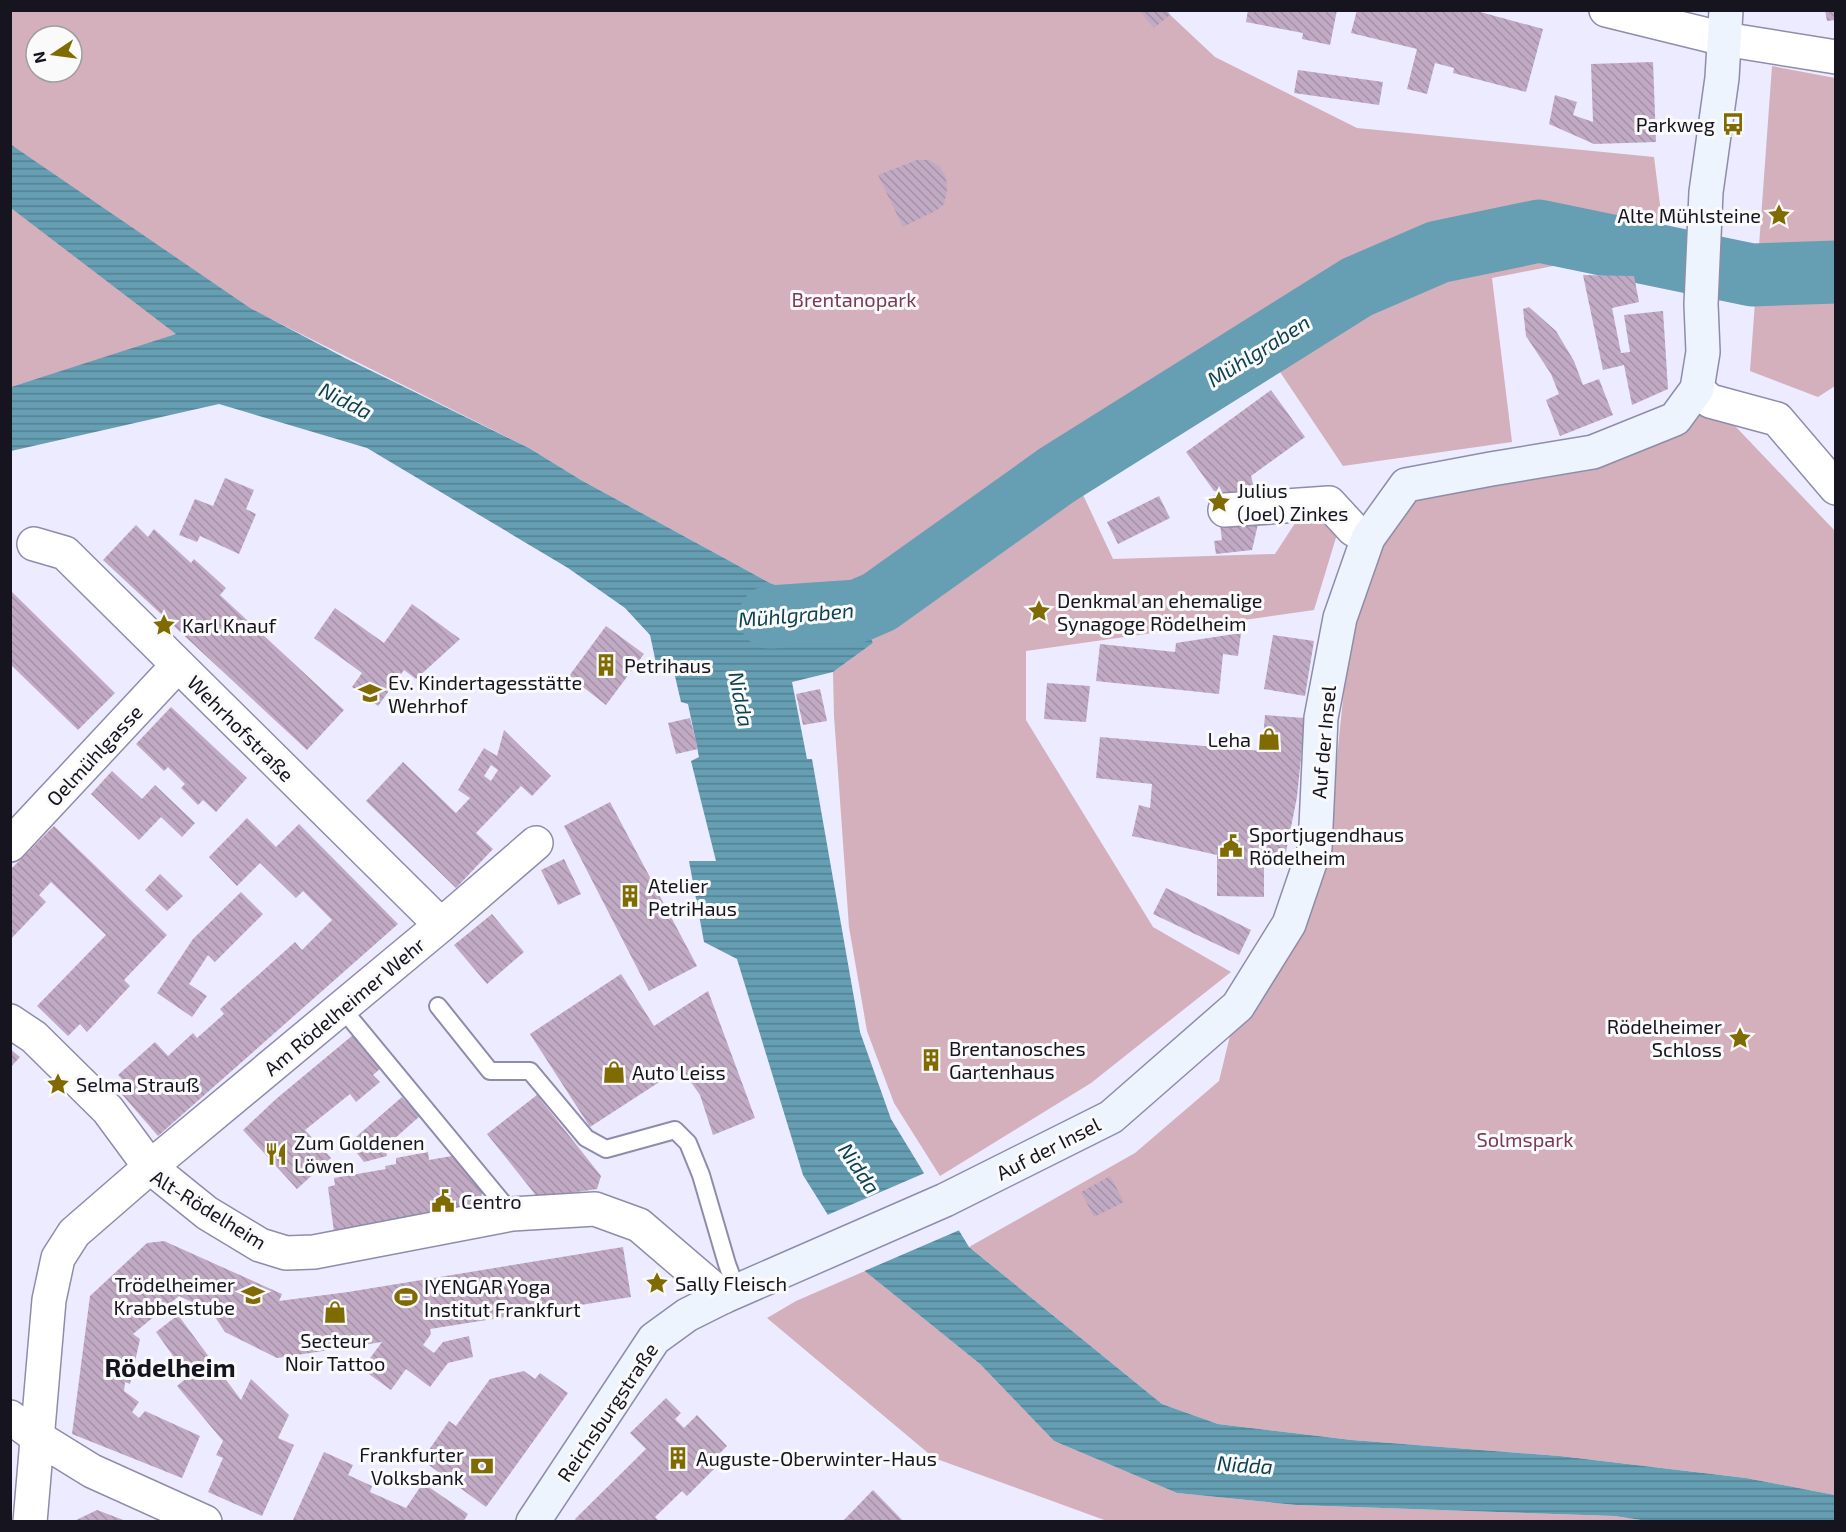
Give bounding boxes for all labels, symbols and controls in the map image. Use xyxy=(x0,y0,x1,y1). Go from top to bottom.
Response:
north arrow xyxy=(24,24,84,84)
text: N xyxy=(28,50,49,65)
bus stop icon: Parkweg xyxy=(1720,111,1746,137)
place label: Parkweg xyxy=(1636,112,1715,136)
place icon: Alte Mühlsteine xyxy=(1766,202,1792,228)
place label: Alte Mühlsteine xyxy=(1618,203,1761,227)
park label: Brentanopark xyxy=(792,287,916,311)
water label: Mühlgraben xyxy=(1202,309,1314,391)
water label: Nidda xyxy=(315,376,377,424)
place label: Julius (Joel) Zinkes xyxy=(1237,478,1348,525)
place icon: Julius (Joel) Zinkes xyxy=(1206,489,1232,515)
place label: Denkmal an ehemalige Synagoge Rödelheim xyxy=(1057,588,1263,635)
water label: Mühlgraben xyxy=(737,596,855,632)
place icon: Denkmal an ehemalige Synagoge Rödelheim xyxy=(1026,598,1052,624)
place icon: Karl Knauf xyxy=(151,612,177,638)
place label: Karl Knauf xyxy=(182,613,277,637)
building icon: Petrihaus xyxy=(593,652,619,678)
place label: Petrihaus xyxy=(624,653,711,677)
water label: Nidda xyxy=(724,669,760,729)
street label: Wehrhofstraße xyxy=(183,670,299,786)
place label: Ev. Kindertagesstätte Wehrhof xyxy=(388,670,582,717)
school or university icon: Ev. Kindertagesstätte Wehrhof xyxy=(357,680,383,706)
street label: Auf der Insel xyxy=(1306,684,1340,800)
street label: Oelmühlgasse xyxy=(41,699,147,811)
shop icon: Leha xyxy=(1256,726,1282,752)
place label: Leha xyxy=(1207,727,1251,751)
place label: Sportjugendhaus Rödelheim xyxy=(1249,822,1404,869)
public building icon: Sportjugendhaus Rödelheim xyxy=(1218,833,1244,859)
place label: Atelier PetriHaus xyxy=(648,873,737,920)
building icon: Atelier PetriHaus xyxy=(617,883,643,909)
street label: Am Rödelheimer Wehr xyxy=(259,932,429,1080)
place label: Rödelheimer Schloss xyxy=(1607,1014,1722,1061)
place icon: Rödelheimer Schloss xyxy=(1727,1025,1753,1051)
place label: Brentanosches Gartenhaus xyxy=(949,1036,1086,1083)
building icon: Brentanosches Gartenhaus xyxy=(918,1047,944,1073)
shop icon: Auto Leiss xyxy=(601,1059,627,1085)
place label: Auto Leiss xyxy=(632,1060,726,1084)
place icon: Selma Strauß xyxy=(45,1071,71,1097)
place label: Selma Strauß xyxy=(76,1072,199,1096)
street label: Auf der Insel xyxy=(992,1112,1104,1184)
park label: Solmspark xyxy=(1477,1127,1573,1151)
place label: Zum Goldenen Löwen xyxy=(294,1130,425,1177)
water label: Nidda xyxy=(834,1138,886,1198)
restaurant icon: Zum Goldenen Löwen xyxy=(263,1141,289,1167)
street label: Alt-Rödelheim xyxy=(147,1164,271,1254)
public building icon: Centro xyxy=(430,1188,456,1214)
place label: Centro xyxy=(461,1189,522,1213)
place icon: Sally Fleisch xyxy=(644,1270,670,1296)
place label: Sally Fleisch xyxy=(675,1271,787,1295)
place label: Trödelheimer Krabbelstube xyxy=(113,1272,235,1319)
place label: IYENGAR Yoga Institut Frankfurt xyxy=(424,1274,581,1321)
school or university icon: Trödelheimer Krabbelstube xyxy=(240,1282,266,1308)
sports icon: IYENGAR Yoga Institut Frankfurt xyxy=(393,1284,419,1310)
shop icon: Secteur Noir Tattoo xyxy=(322,1299,348,1325)
place label: Secteur Noir Tattoo xyxy=(285,1328,385,1375)
street label: Reichsburgstraße xyxy=(552,1338,662,1486)
district label: Rödelheim xyxy=(104,1351,236,1382)
place label: Frankfurter Volksbank xyxy=(359,1442,464,1489)
building icon: Auguste-Oberwinter-Haus xyxy=(665,1445,691,1471)
place label: Auguste-Oberwinter-Haus xyxy=(696,1446,937,1470)
water label: Nidda xyxy=(1216,1450,1274,1478)
bank icon: Frankfurter Volksbank xyxy=(469,1453,495,1479)

